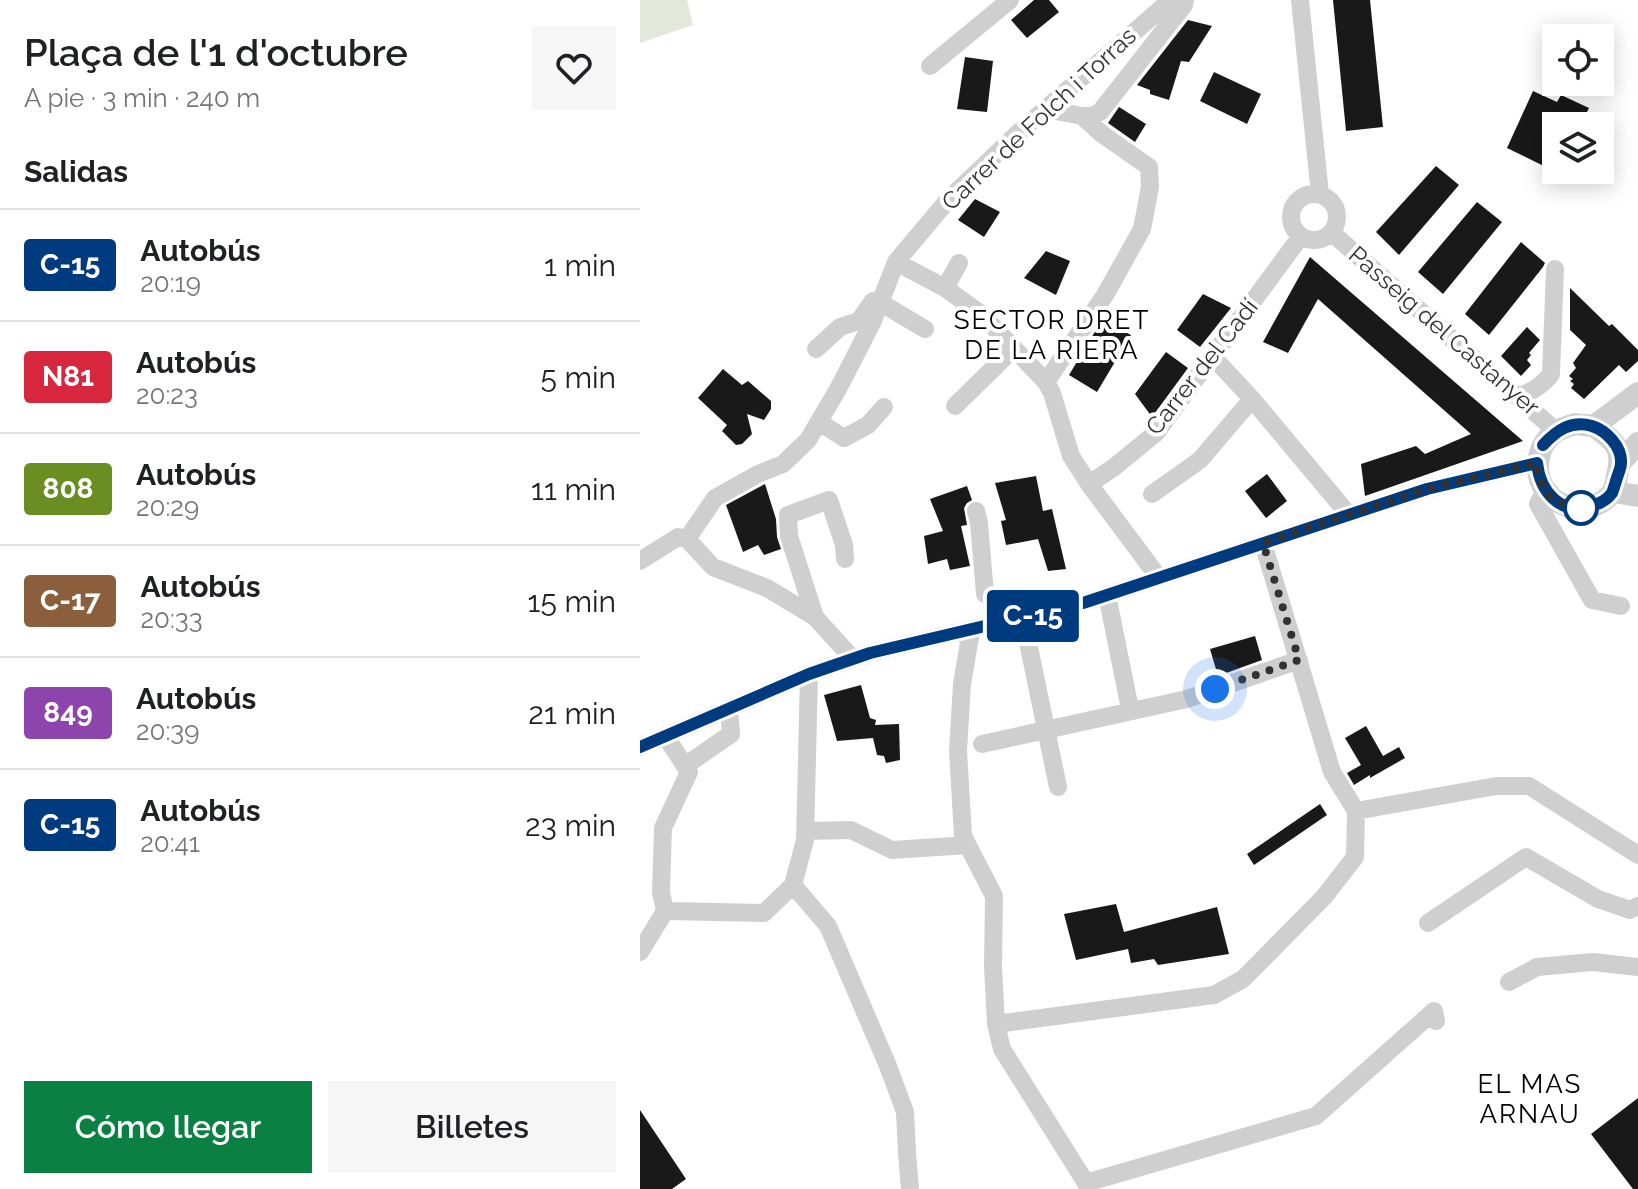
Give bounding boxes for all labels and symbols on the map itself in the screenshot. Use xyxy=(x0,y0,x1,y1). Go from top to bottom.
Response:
street label: Carrer de Folch i Torras xyxy=(936,21,1142,216)
street label: Passeig del Castanyer xyxy=(1343,240,1546,422)
street label: Carrer del Cadí xyxy=(1139,292,1264,441)
district label: SECTOR DRET DE LA RIERA xyxy=(954,305,1150,365)
unlabelled marker xyxy=(1564,491,1598,525)
line badge: C-15 xyxy=(977,590,1089,642)
your location xyxy=(1195,669,1235,709)
district label: EL MAS ARNAU xyxy=(1478,1069,1582,1129)

